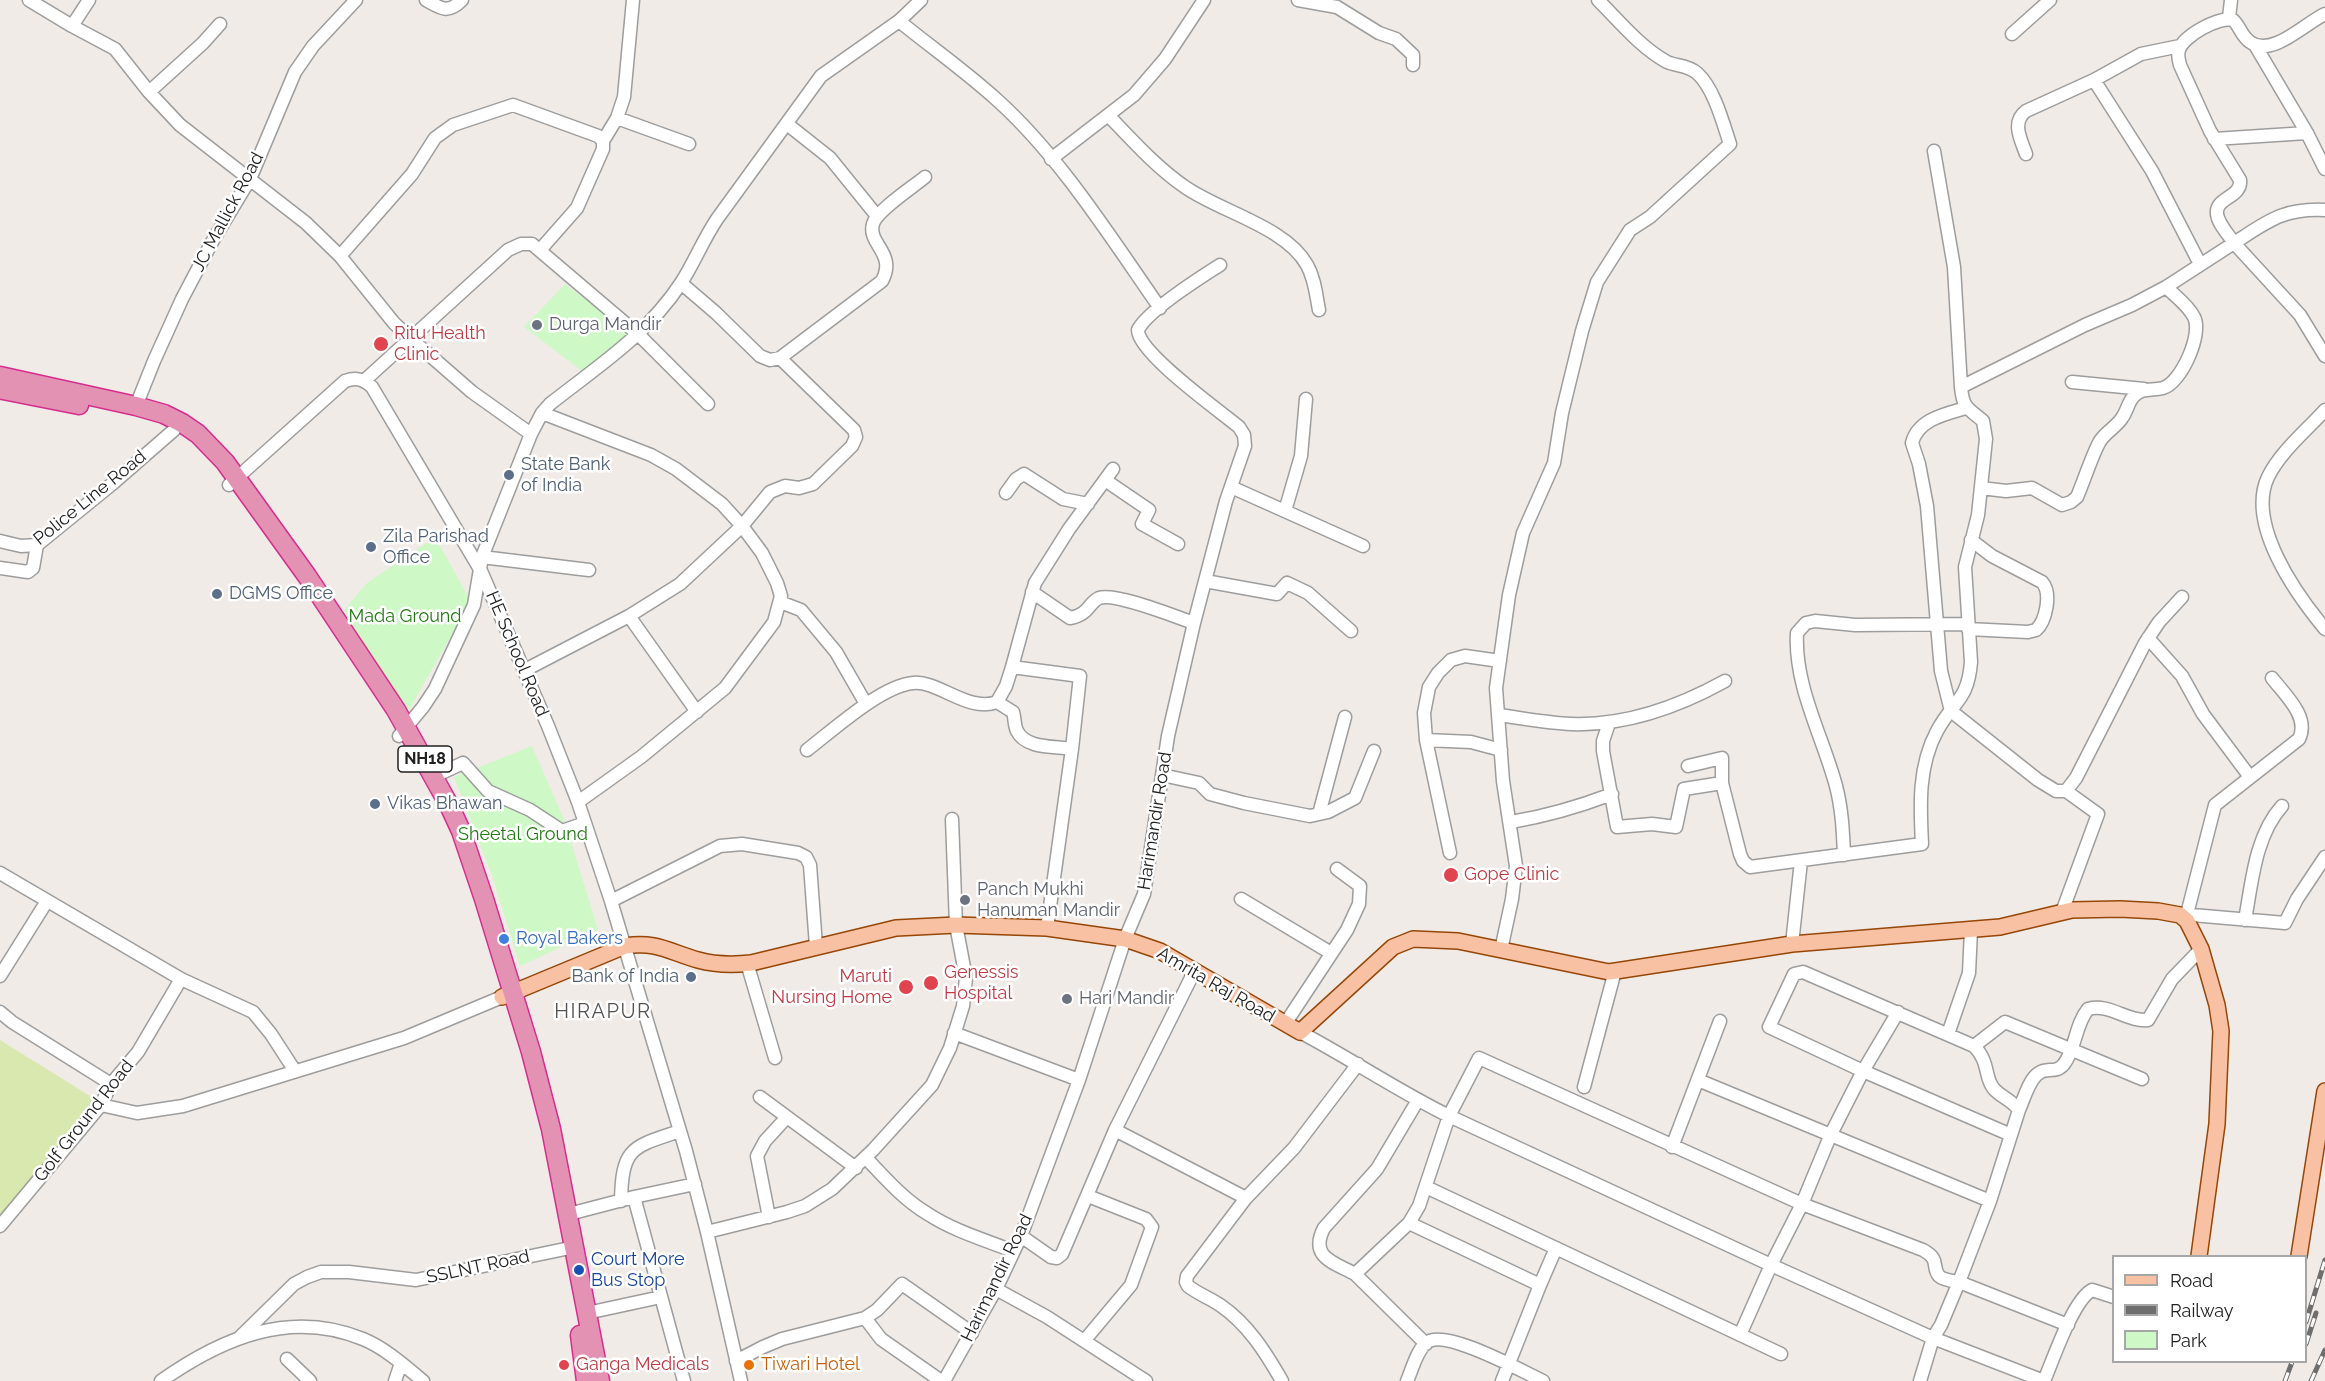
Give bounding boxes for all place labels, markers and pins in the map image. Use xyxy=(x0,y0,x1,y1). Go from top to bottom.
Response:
place label: Durga Mandir xyxy=(549,314,662,336)
marker: Durga Mandir xyxy=(530,318,544,332)
place label: Ritu Health Clinic xyxy=(394,323,486,366)
marker: Ritu Health Clinic xyxy=(372,335,390,353)
place label: State Bank of India xyxy=(521,454,610,496)
marker: State Bank of India xyxy=(502,468,516,482)
place label: Zila Parishad Office xyxy=(383,526,489,568)
marker: Zila Parishad Office xyxy=(364,540,378,554)
place label: DGMS Office xyxy=(229,583,333,605)
marker: DGMS Office xyxy=(210,587,224,601)
place label: Vikas Bhawan xyxy=(387,793,502,815)
marker: Vikas Bhawan xyxy=(368,797,382,811)
place label: Gope Clinic xyxy=(1464,864,1559,886)
marker: Gope Clinic xyxy=(1442,866,1460,884)
place label: Panch Mukhi Hanuman Mandir xyxy=(977,879,1120,922)
marker: Panch Mukhi Hanuman Mandir xyxy=(958,893,972,907)
place label: Royal Bakers xyxy=(516,928,623,950)
marker: Royal Bakers xyxy=(497,932,511,946)
place label: Genessis Hospital xyxy=(944,962,1019,1004)
place label: Bank of India xyxy=(572,966,679,988)
place label: Maruti Nursing Home xyxy=(771,966,892,1008)
marker: Bank of India xyxy=(684,970,698,984)
marker: Genessis Hospital xyxy=(922,974,940,992)
marker: Maruti Nursing Home xyxy=(897,978,915,996)
place label: Hari Mandir xyxy=(1079,988,1174,1010)
marker: Hari Mandir xyxy=(1060,992,1074,1006)
place label: Court More Bus Stop xyxy=(591,1249,685,1292)
marker: Court More Bus Stop xyxy=(572,1263,586,1277)
place label: Ganga Medicals xyxy=(576,1354,709,1376)
place label: Tiwari Hotel xyxy=(761,1354,860,1376)
marker: Ganga Medicals xyxy=(557,1358,571,1372)
marker: Tiwari Hotel xyxy=(742,1358,756,1372)

